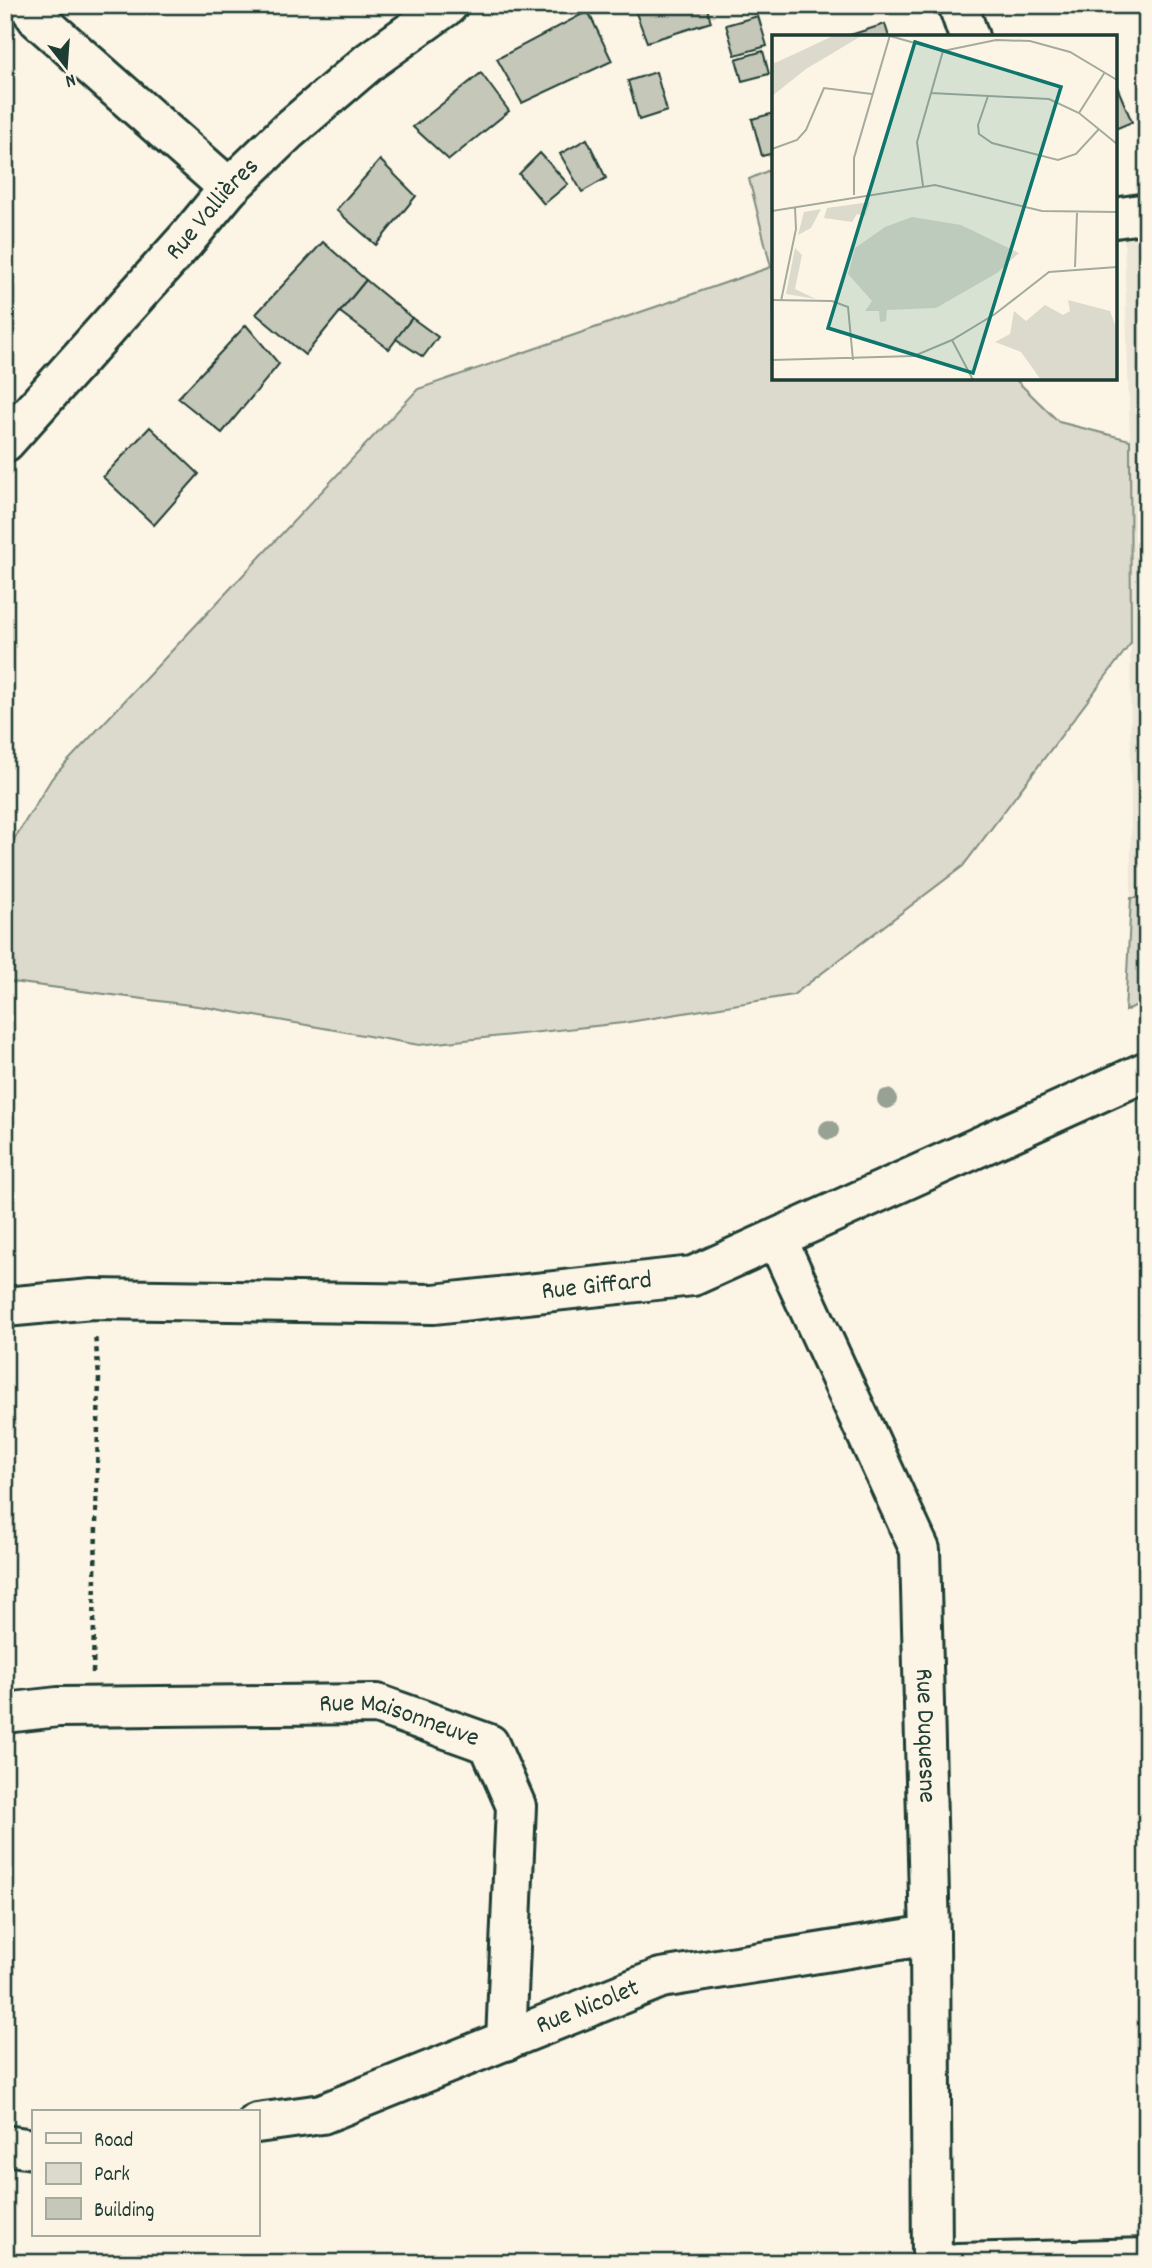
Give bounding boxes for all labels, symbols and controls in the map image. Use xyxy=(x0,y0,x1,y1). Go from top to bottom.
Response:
north arrow xyxy=(32,32,102,102)
inset map xyxy=(772,35,1117,380)
text: N xyxy=(62,65,78,93)
street label: Rue Vallières xyxy=(157,149,268,269)
street label: Rue Giffard xyxy=(540,1262,654,1311)
street label: Rue Duquesne xyxy=(905,1668,945,1803)
street label: Rue Maisonneuve xyxy=(319,1686,484,1757)
street label: Rue Nicolet xyxy=(531,1970,645,2045)
legend xyxy=(32,2110,259,2236)
text: Road xyxy=(94,2127,133,2157)
text: Park xyxy=(94,2161,130,2191)
text: Building xyxy=(94,2197,154,2227)

